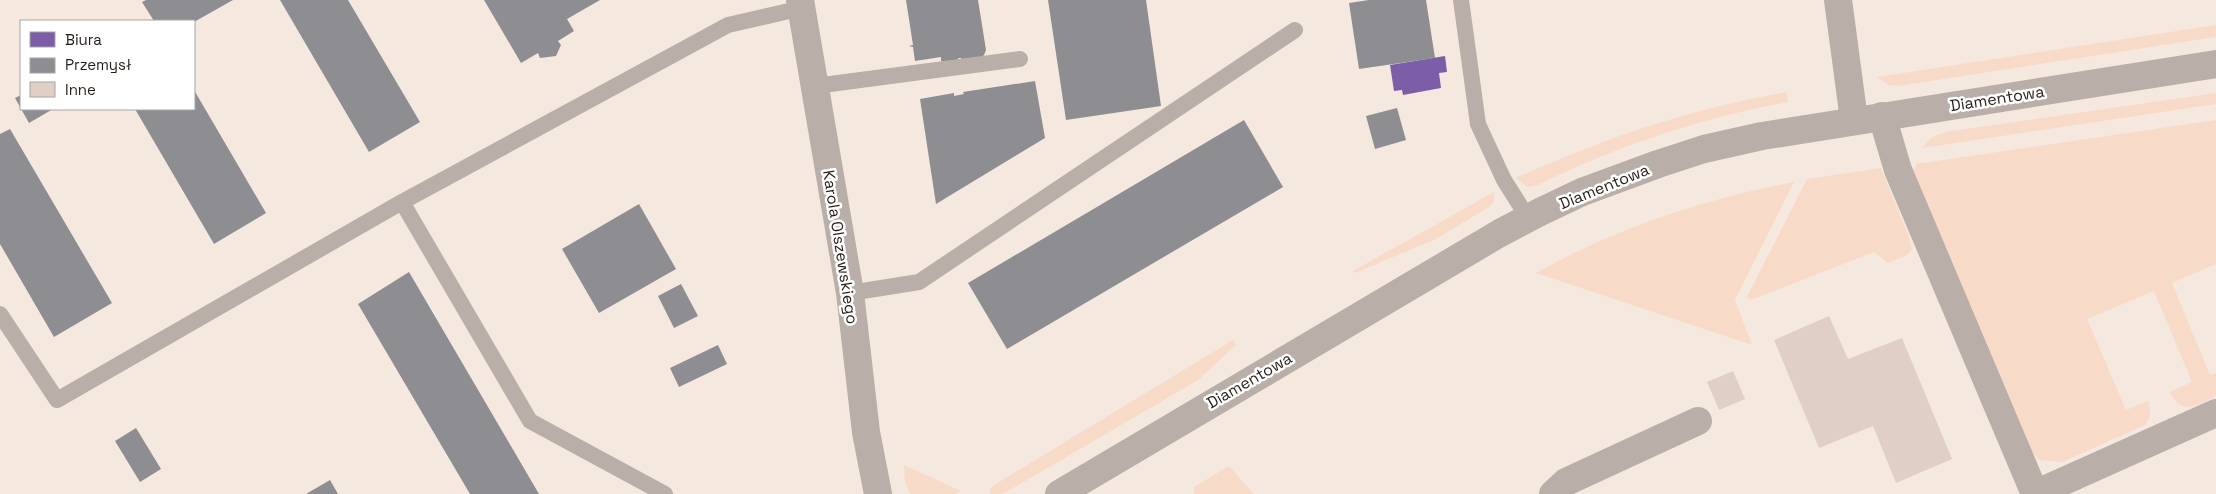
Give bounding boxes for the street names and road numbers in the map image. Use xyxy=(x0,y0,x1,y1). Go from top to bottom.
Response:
street label: Diamentowa xyxy=(1948,81,2046,116)
street label: Diamentowa xyxy=(1556,159,1652,214)
street label: Karola Olszewskiego xyxy=(818,169,863,326)
street label: Diamentowa xyxy=(1203,348,1296,413)

